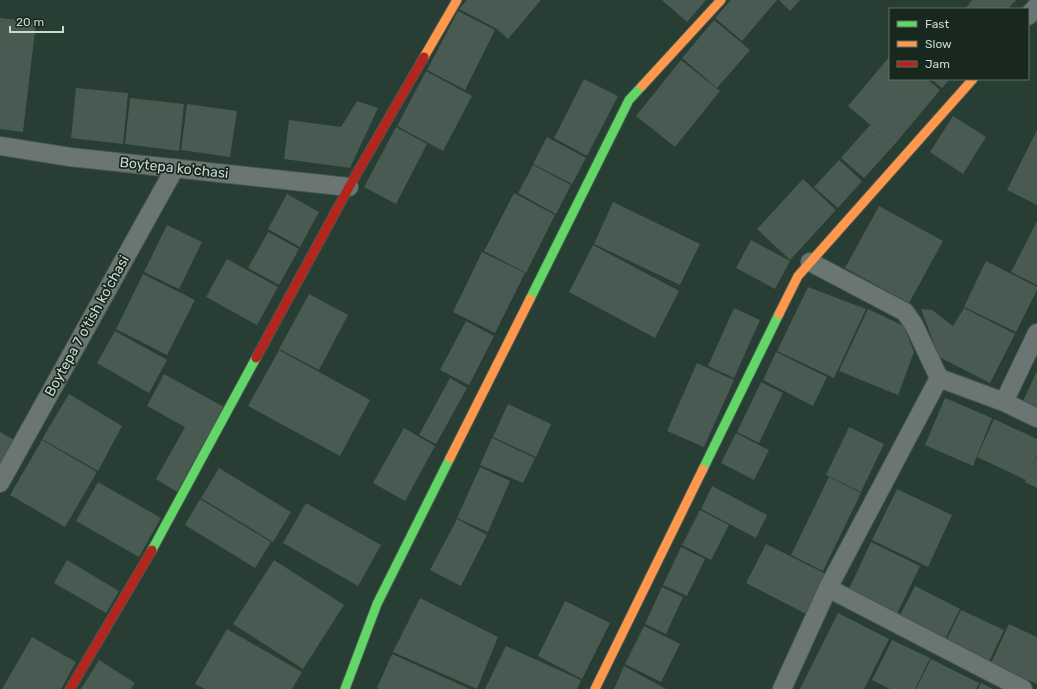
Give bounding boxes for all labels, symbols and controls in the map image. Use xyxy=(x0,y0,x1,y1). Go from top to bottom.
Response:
scale bar xyxy=(10,8,63,34)
legend xyxy=(889,8,1029,80)
text: 20 m xyxy=(16,15,44,29)
text: Fast xyxy=(925,17,949,31)
text: Slow xyxy=(925,37,952,51)
text: Jam xyxy=(925,57,950,71)
street label: Boytepa ko'chasi xyxy=(119,154,229,182)
street label: Boytepa 7 o'tish ko'chasi xyxy=(41,253,133,399)

